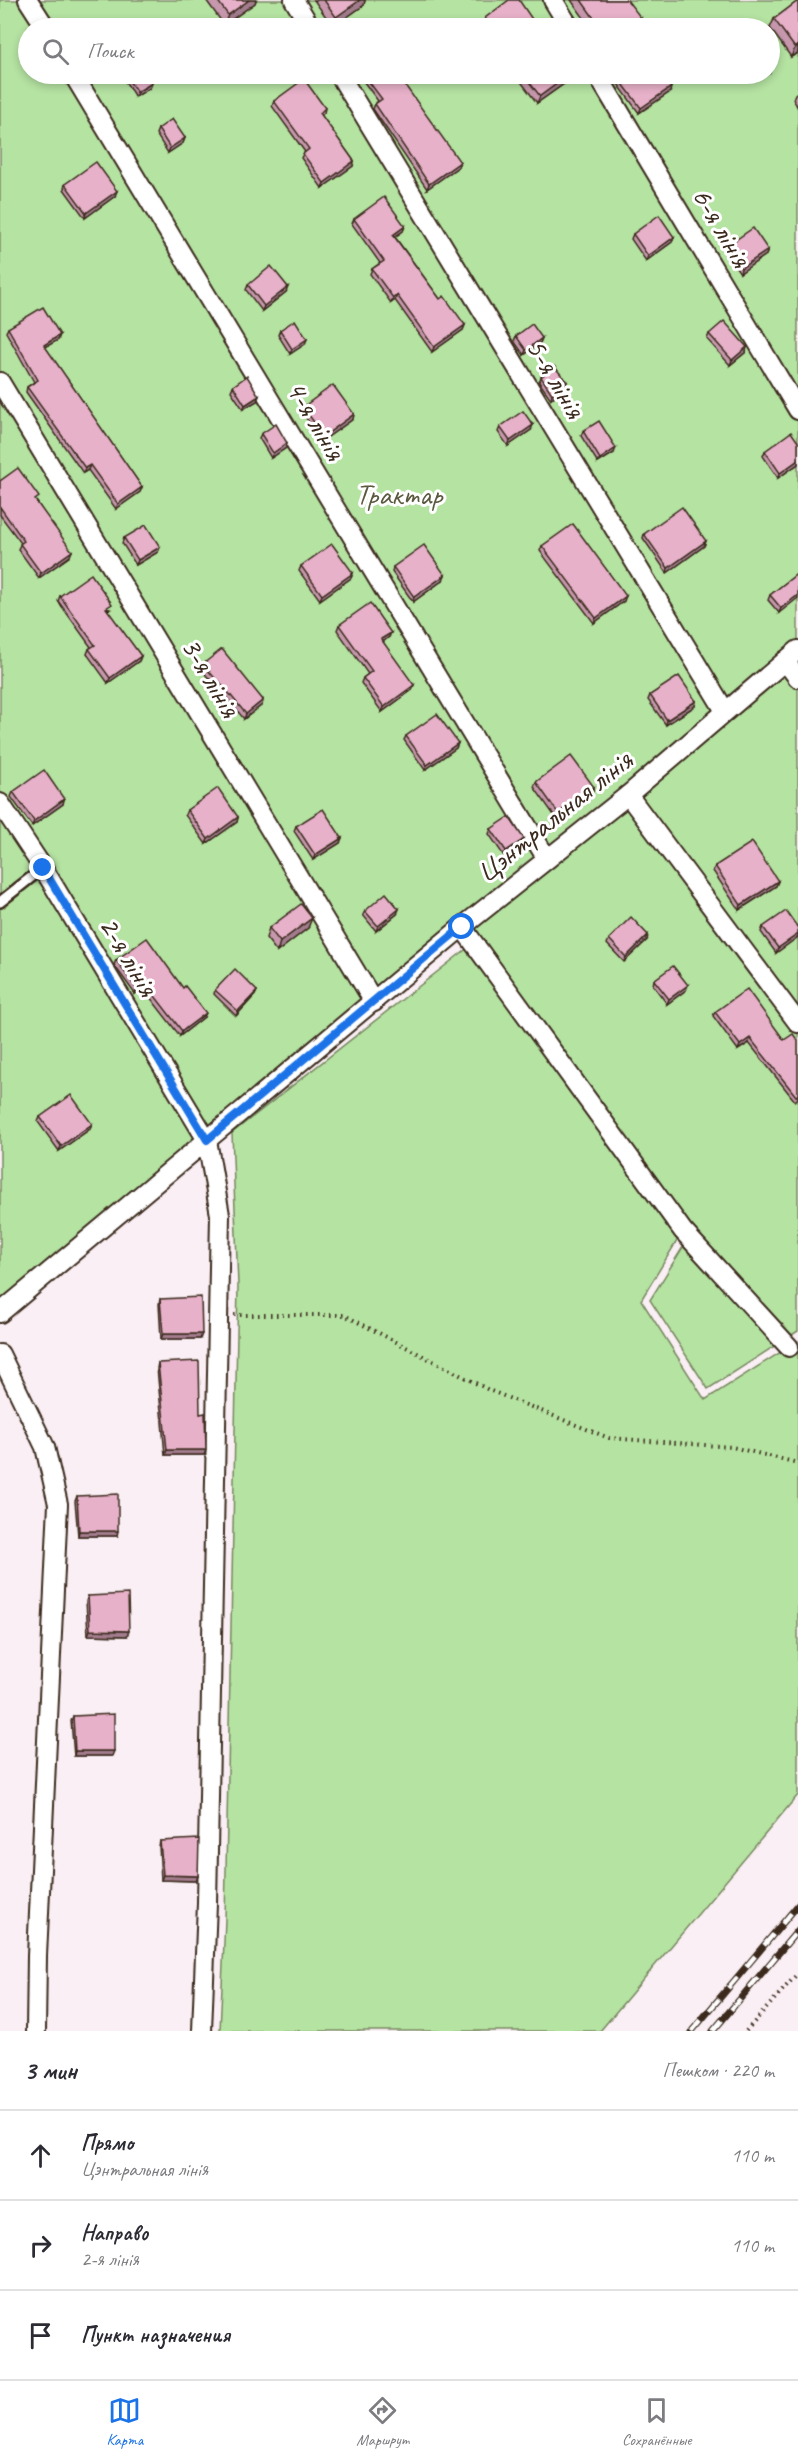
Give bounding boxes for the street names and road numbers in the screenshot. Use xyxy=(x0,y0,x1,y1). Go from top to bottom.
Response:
street label: 6-я лінія xyxy=(683,180,761,275)
street label: 5-я лінія xyxy=(517,331,595,426)
street label: 4-я лінія xyxy=(277,373,355,468)
street label: 3-я лінія xyxy=(172,630,250,725)
street label: Цэнтральная лінія xyxy=(468,741,641,891)
street label: 2-я лінія xyxy=(90,909,168,1004)

